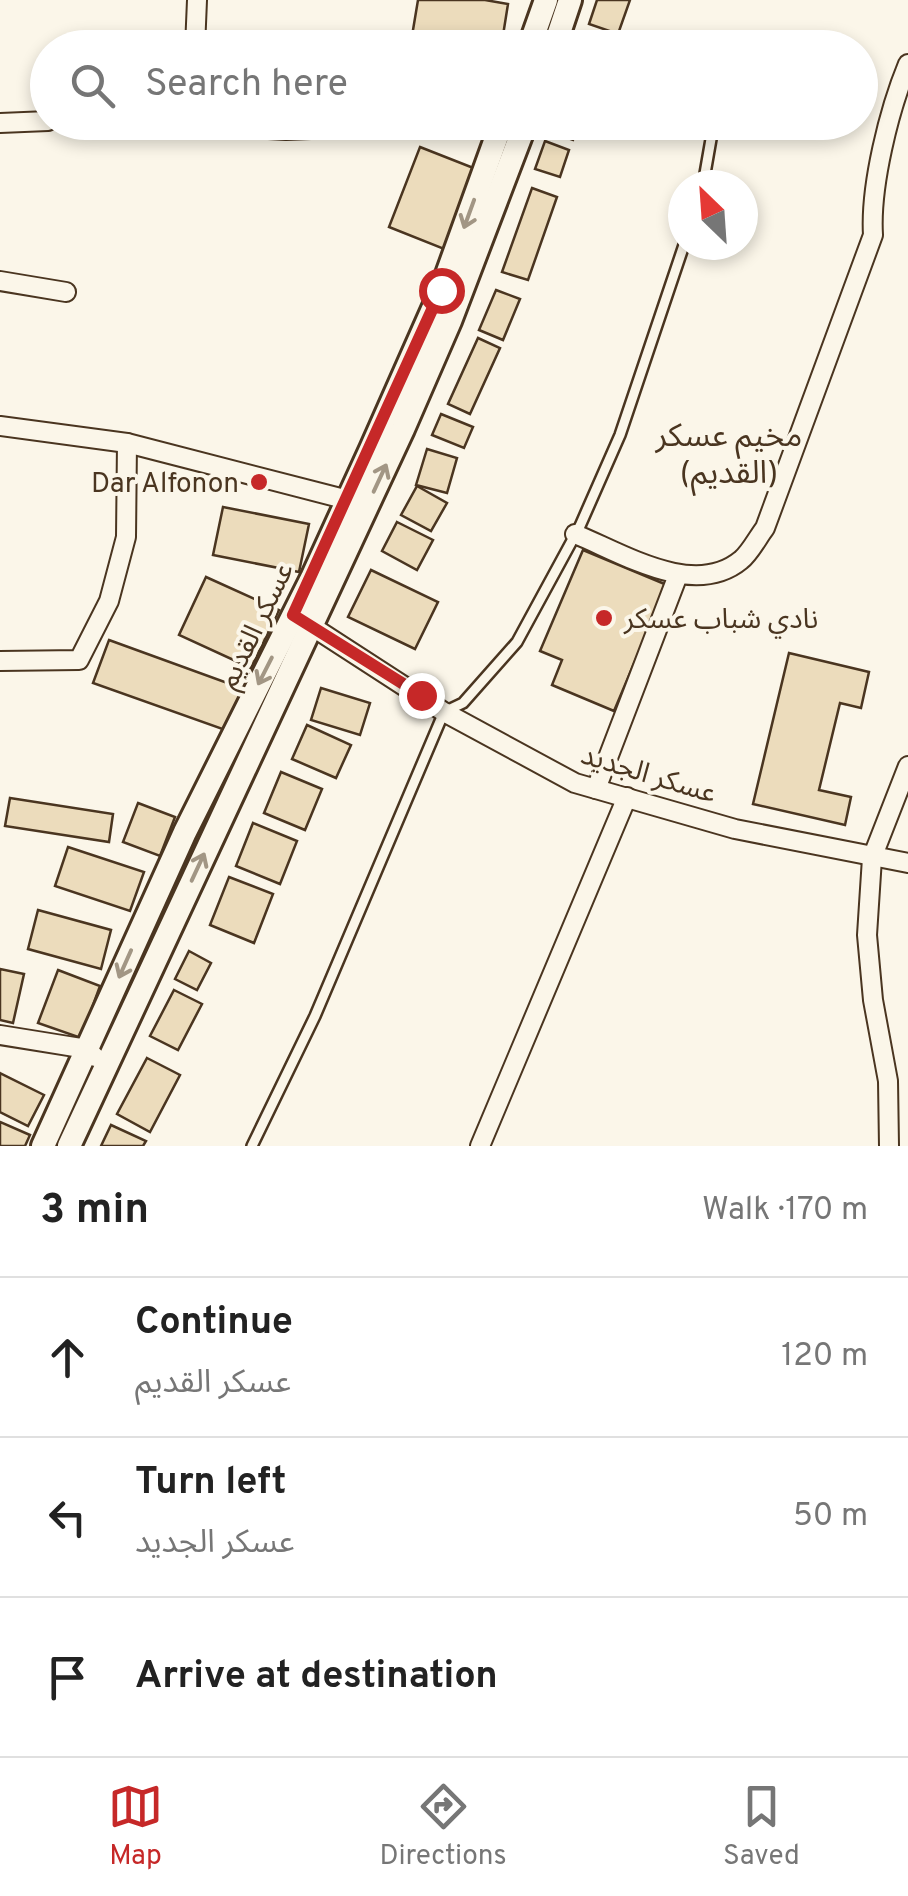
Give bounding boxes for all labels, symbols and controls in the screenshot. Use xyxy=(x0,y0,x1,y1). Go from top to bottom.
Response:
search box xyxy=(30,30,878,140)
icon: search xyxy=(65,58,120,113)
text: Search here xyxy=(145,61,348,110)
north arrow xyxy=(668,170,758,260)
one-way arrow xyxy=(459,198,477,229)
route start xyxy=(419,268,465,314)
district label: مخيم عسكر (القديم) xyxy=(655,418,802,496)
one-way arrow xyxy=(372,463,391,493)
place label: Dar Alfonon xyxy=(91,467,239,503)
marker: Dar Alfonon xyxy=(248,471,270,493)
street label: عسكر القديم xyxy=(212,557,305,696)
place label: نادي شباب عسكر xyxy=(623,603,818,639)
marker: نادي شباب عسكر xyxy=(593,607,615,629)
one-way arrow xyxy=(255,655,274,685)
route end xyxy=(399,673,445,719)
street label: عسكر الجديد xyxy=(576,738,720,814)
one-way arrow xyxy=(189,853,208,883)
one-way arrow xyxy=(115,948,134,978)
text: 3 min xyxy=(40,1185,149,1238)
text: Walk · 170 m xyxy=(702,1191,868,1231)
text: Continue xyxy=(135,1299,293,1348)
icon: ahead xyxy=(40,1330,95,1385)
text: 120 m xyxy=(781,1337,868,1377)
text: عسكر القديم xyxy=(135,1364,291,1404)
text: Turn left xyxy=(135,1459,287,1508)
icon: left xyxy=(40,1490,95,1545)
text: 50 m xyxy=(793,1497,868,1537)
text: عسكر الجديد xyxy=(135,1524,295,1564)
icon: arrive xyxy=(40,1650,95,1705)
text: Arrive at destination xyxy=(135,1653,498,1702)
tab: Map xyxy=(108,1779,163,1875)
tab: Directions xyxy=(379,1779,507,1875)
tab: Saved xyxy=(723,1779,800,1875)

